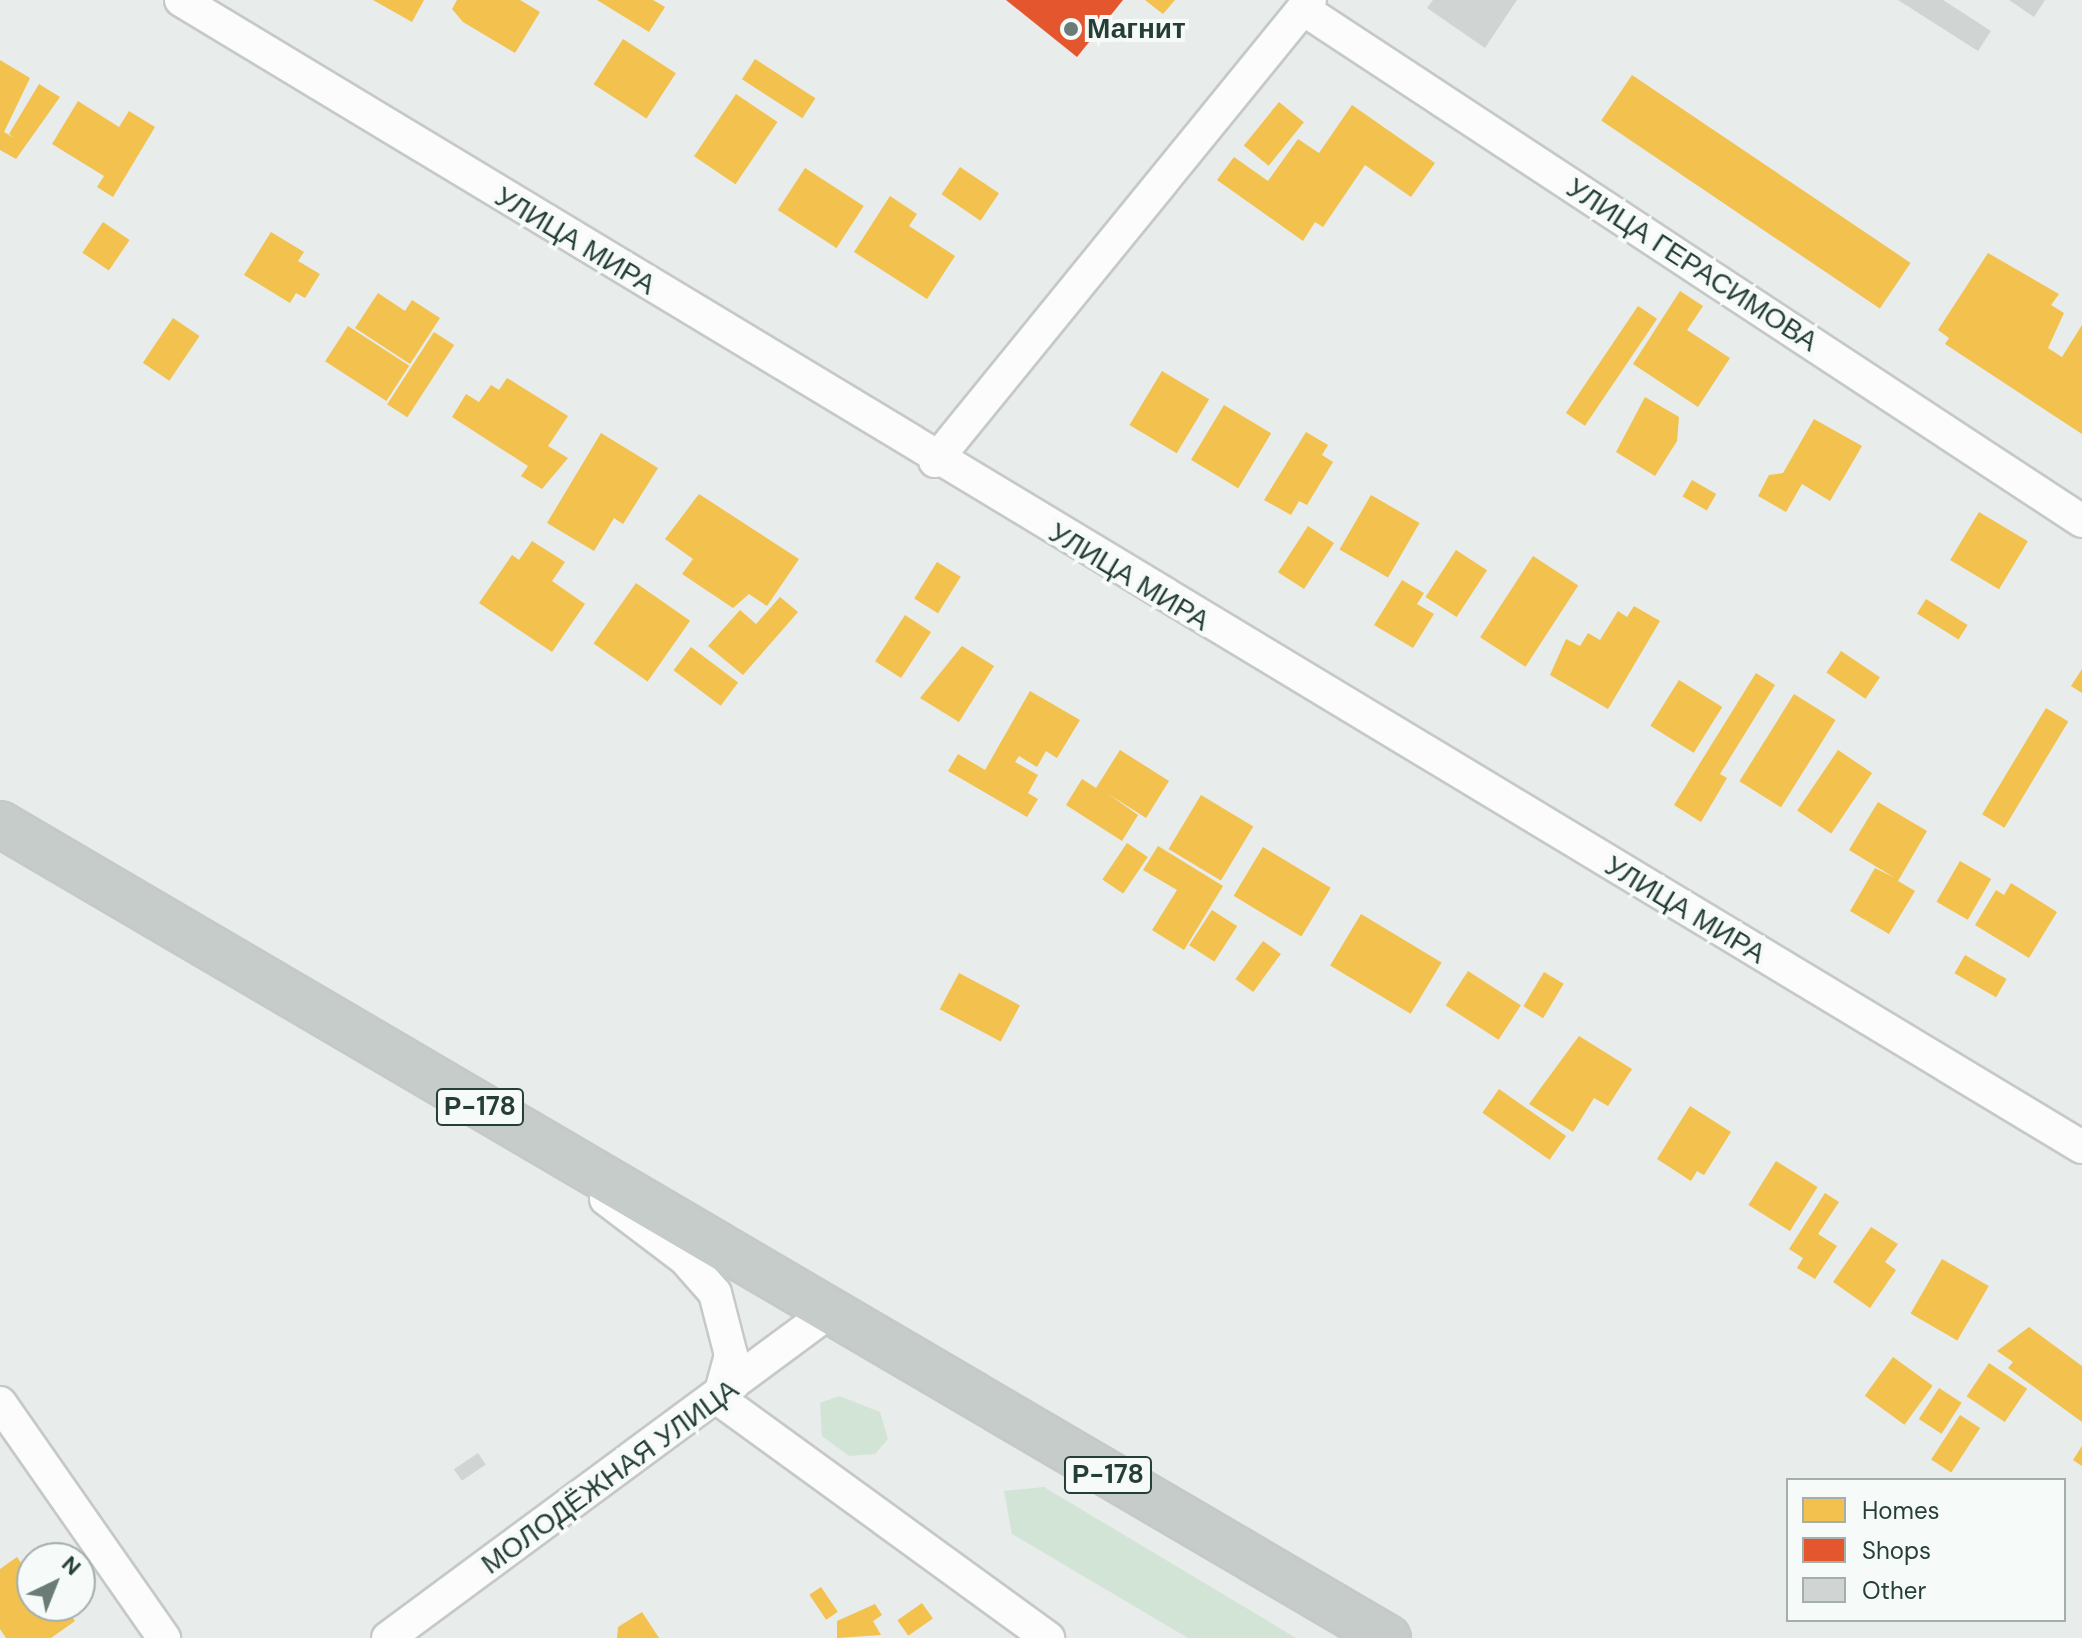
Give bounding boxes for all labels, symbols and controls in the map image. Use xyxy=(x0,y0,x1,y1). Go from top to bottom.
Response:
place label: Магнит xyxy=(1087,12,1186,46)
marker: Магнит xyxy=(1062,20,1080,38)
street label: УЛИЦА ГЕРАСИМОВА xyxy=(1560,171,1824,359)
street label: УЛИЦА МИРА xyxy=(489,180,661,302)
street label: УЛИЦА МИРА xyxy=(1043,516,1215,638)
street label: УЛИЦА МИРА xyxy=(1599,849,1771,971)
road number: Р-178 xyxy=(434,1085,526,1129)
street label: МОЛОДЁЖНАЯ УЛИЦА xyxy=(475,1373,745,1581)
road number: Р-178 xyxy=(1062,1453,1154,1497)
legend xyxy=(1786,1478,2066,1622)
text: Homes xyxy=(1862,1495,1940,1526)
text: Shops xyxy=(1862,1535,1931,1566)
north arrow xyxy=(16,1542,96,1622)
text: N xyxy=(56,1549,87,1582)
text: Other xyxy=(1862,1575,1926,1606)

